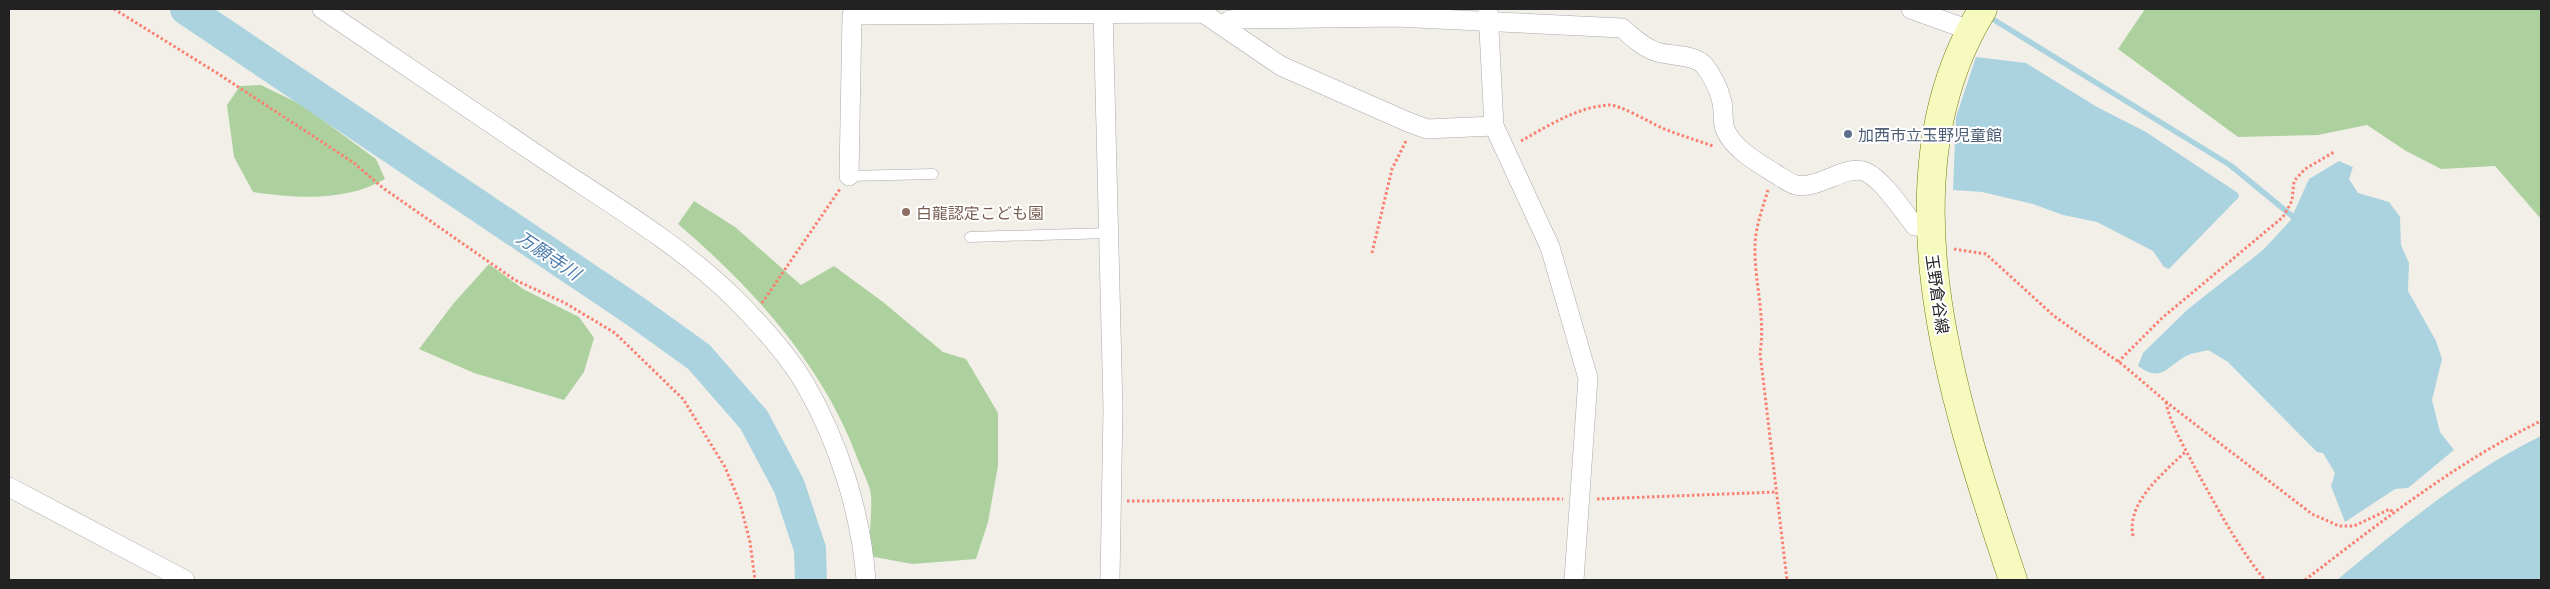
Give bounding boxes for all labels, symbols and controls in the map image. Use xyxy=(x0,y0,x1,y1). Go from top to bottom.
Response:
place label: 加西市立玉野児童館 xyxy=(1858,125,2002,144)
marker: 加西市立玉野児童館 xyxy=(1842,128,1854,140)
place label: 白龍認定こども園 xyxy=(916,203,1044,222)
marker: 白龍認定こども園 xyxy=(900,206,912,218)
water label: 万願寺川 xyxy=(513,226,587,285)
street label: 玉野倉谷線 xyxy=(1923,253,1953,335)

